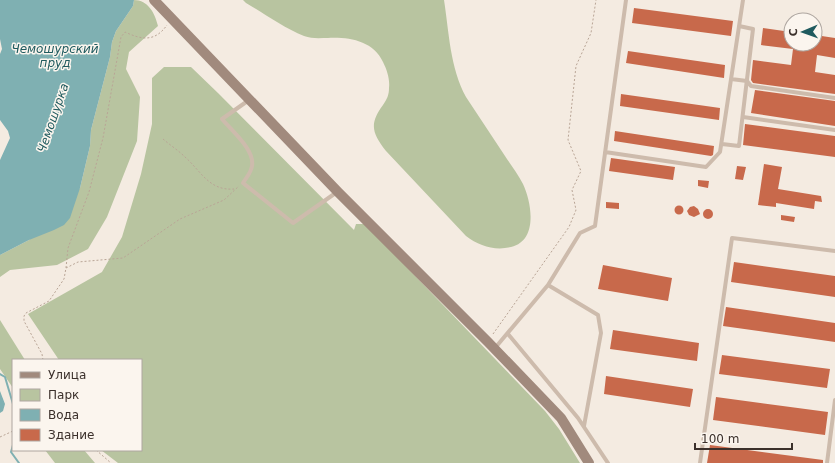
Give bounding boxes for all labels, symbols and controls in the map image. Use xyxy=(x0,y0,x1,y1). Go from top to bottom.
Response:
north arrow xyxy=(783,12,823,52)
text: С xyxy=(787,28,800,37)
water label: Чемошурский пруд xyxy=(11,42,99,70)
water label: Чемошурка xyxy=(35,82,71,154)
legend xyxy=(12,359,142,451)
text: Улица xyxy=(48,368,86,382)
text: Парк xyxy=(48,388,79,402)
text: Вода xyxy=(48,408,79,422)
scale bar xyxy=(695,425,792,451)
text: Здание xyxy=(48,428,94,442)
text: 100 m xyxy=(701,432,739,446)

